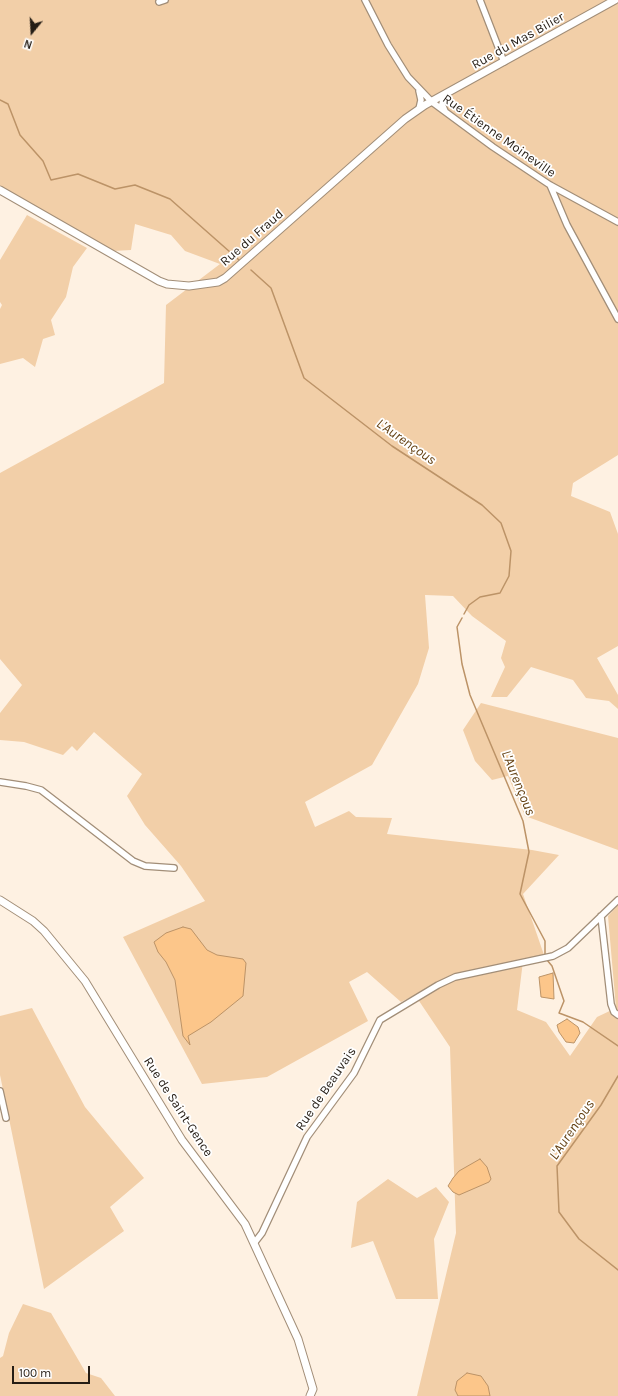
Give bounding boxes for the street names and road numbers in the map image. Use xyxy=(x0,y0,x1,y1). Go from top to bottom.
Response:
street label: Rue du Mas Bilier xyxy=(469,9,567,73)
street label: Rue Étienne Moineville xyxy=(439,91,559,181)
street label: Rue du Fraud xyxy=(217,206,287,270)
street label: Rue de Beauvais xyxy=(292,1044,360,1134)
street label: Rue de Saint-Gence xyxy=(140,1054,216,1160)

